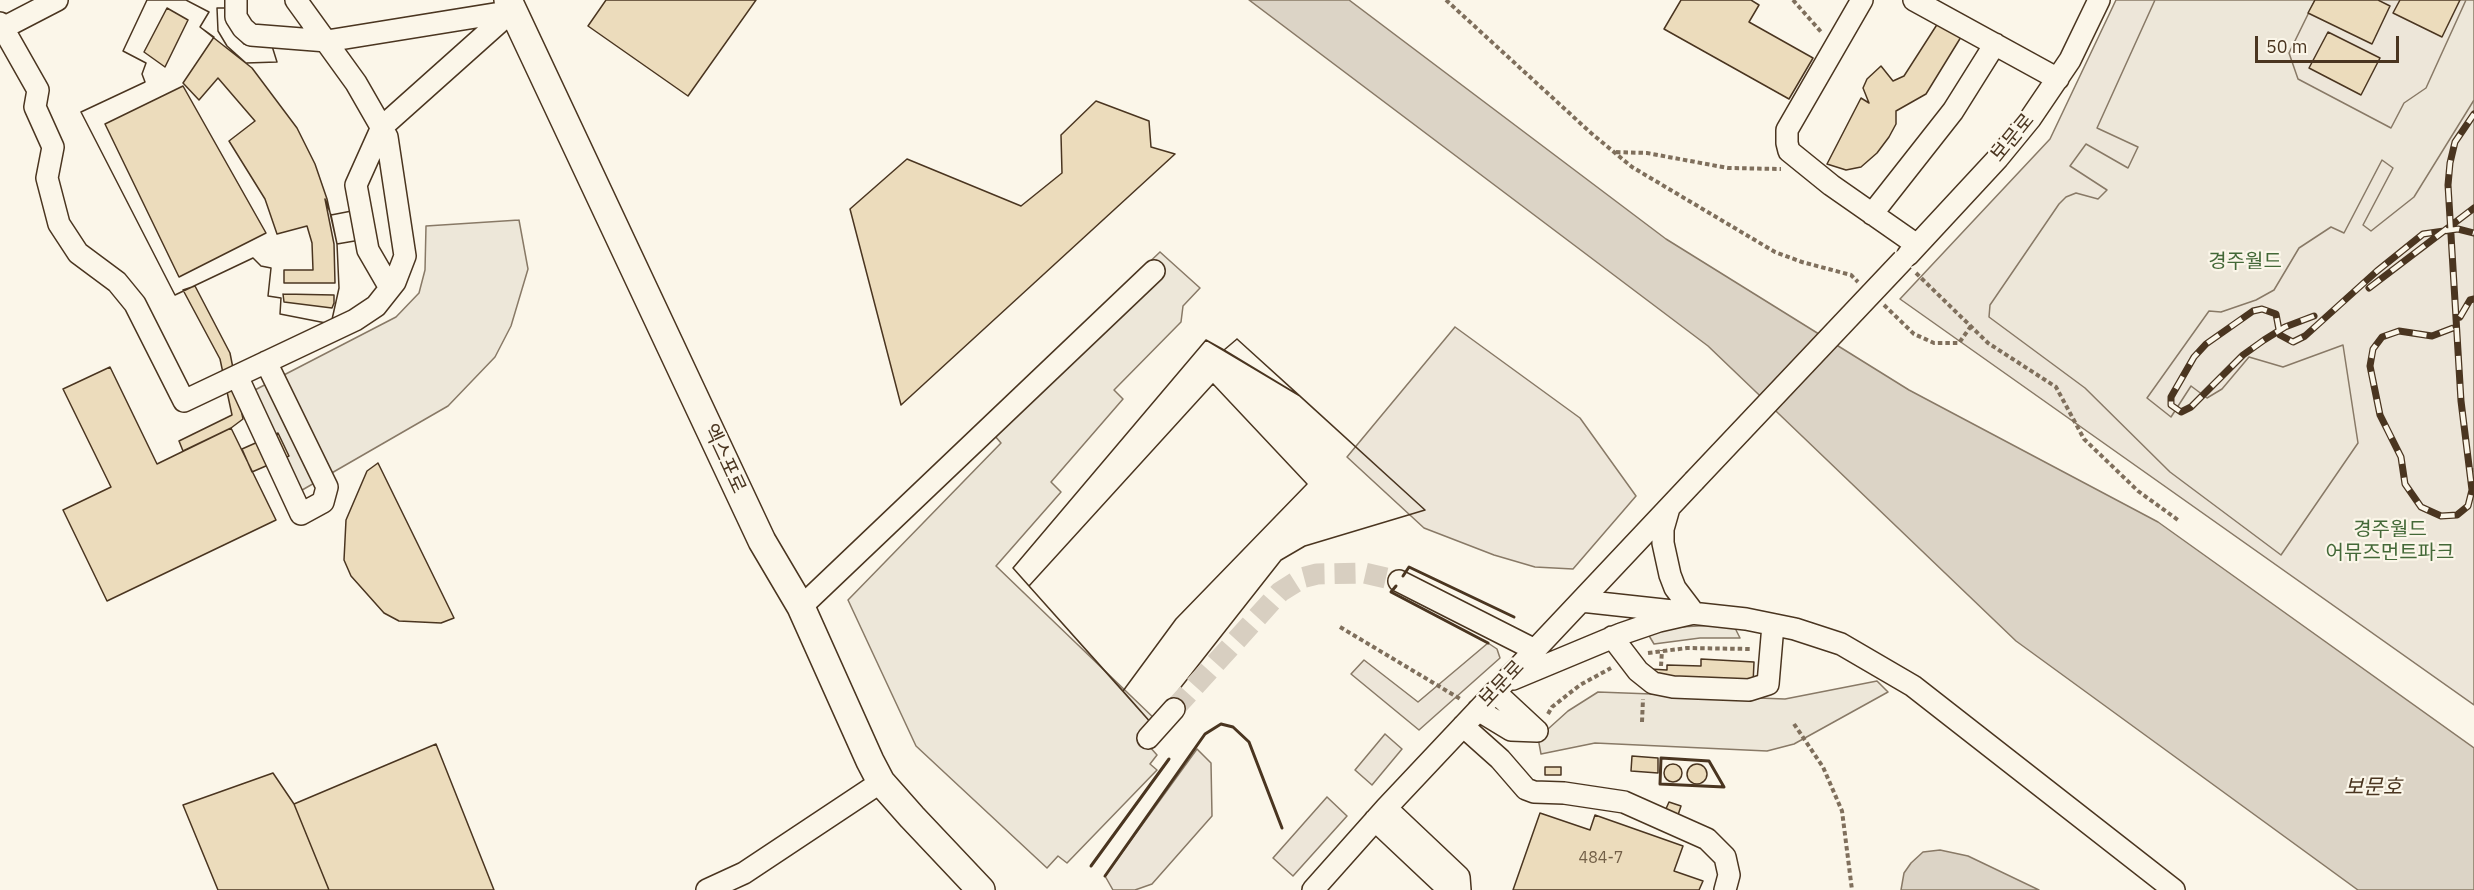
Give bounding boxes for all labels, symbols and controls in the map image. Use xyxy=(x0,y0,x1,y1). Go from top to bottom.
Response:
scale bar xyxy=(2258,24,2402,62)
text: 50 m xyxy=(2266,35,2308,58)
street label: 보문로 xyxy=(1986,109,2040,167)
park label: 경주월드 xyxy=(2208,250,2282,274)
street label: 엑스포로 xyxy=(698,421,750,497)
park label: 경주월드 어뮤즈먼트파크 xyxy=(2326,518,2454,565)
street label: 보문로 xyxy=(1474,656,1530,712)
water label: 보문호 xyxy=(2344,775,2402,801)
house number: 484-7 xyxy=(1579,848,1623,868)

